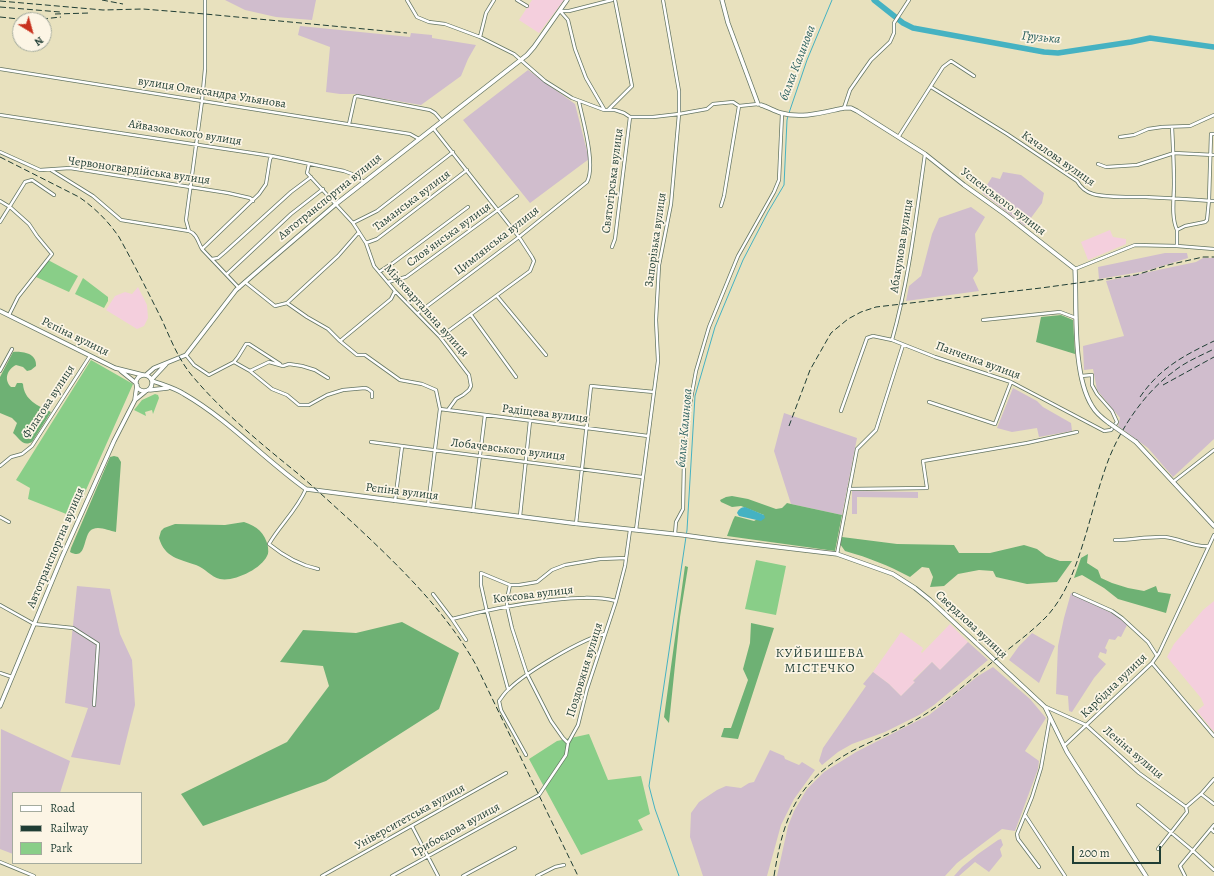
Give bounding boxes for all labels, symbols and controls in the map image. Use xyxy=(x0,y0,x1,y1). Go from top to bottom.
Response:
north arrow xyxy=(12,12,52,52)
water label: балка Калинова xyxy=(776,23,820,103)
water label: Грузька xyxy=(1021,28,1061,48)
text: N xyxy=(31,33,47,50)
street label: вулиця Олександра Ульянова xyxy=(137,74,287,112)
street label: Айвазовського вулиця xyxy=(127,117,243,149)
street label: Святогірська вулиця xyxy=(599,128,627,234)
street label: Качалова вулиця xyxy=(1018,128,1098,190)
street label: Автотранспортна вулиця xyxy=(275,151,385,243)
street label: Червоногвардійська вулиця xyxy=(67,154,211,188)
street label: Успенського вулиця xyxy=(958,165,1048,239)
street label: Таманська вулиця xyxy=(371,167,453,235)
street label: Запорізька вулиця xyxy=(642,192,670,288)
street label: Абакумова вулиця xyxy=(887,198,917,294)
street label: Слов’янська вулиця xyxy=(404,200,494,270)
street label: Цимлянська вулиця xyxy=(452,204,542,278)
street label: Міжквартальна вулиця xyxy=(381,262,471,360)
street label: Рєпіна вулиця xyxy=(39,314,111,360)
street label: Панченка вулиця xyxy=(933,339,1023,383)
street label: Філатова вулиця xyxy=(20,362,78,442)
water label: балка Калинова xyxy=(674,388,696,468)
street label: Радіщева вулиця xyxy=(501,402,589,426)
street label: Лобачевського вулиця xyxy=(450,436,566,464)
street label: Рєпіна вулиця xyxy=(365,480,439,504)
street label: Автотранспортна вулиця xyxy=(24,486,88,610)
street label: Коксова вулиця xyxy=(492,583,574,607)
street label: Свердлова вулиця xyxy=(932,588,1010,662)
street label: Поздовжня вулиця xyxy=(564,621,606,719)
district label: КУЙБИШЕВА МІСТЕЧКО xyxy=(775,646,865,677)
street label: Карбідна вулиця xyxy=(1078,651,1150,721)
street label: Леніна вулиця xyxy=(1100,723,1166,783)
street label: Університетська вулиця xyxy=(352,781,468,853)
legend xyxy=(12,792,142,864)
text: Road xyxy=(50,800,75,816)
street label: Грибоєдова вулиця xyxy=(409,800,503,860)
text: Railway xyxy=(50,820,88,836)
scale bar xyxy=(1074,838,1163,864)
text: Park xyxy=(50,840,73,856)
text: 200 m xyxy=(1079,845,1110,861)

